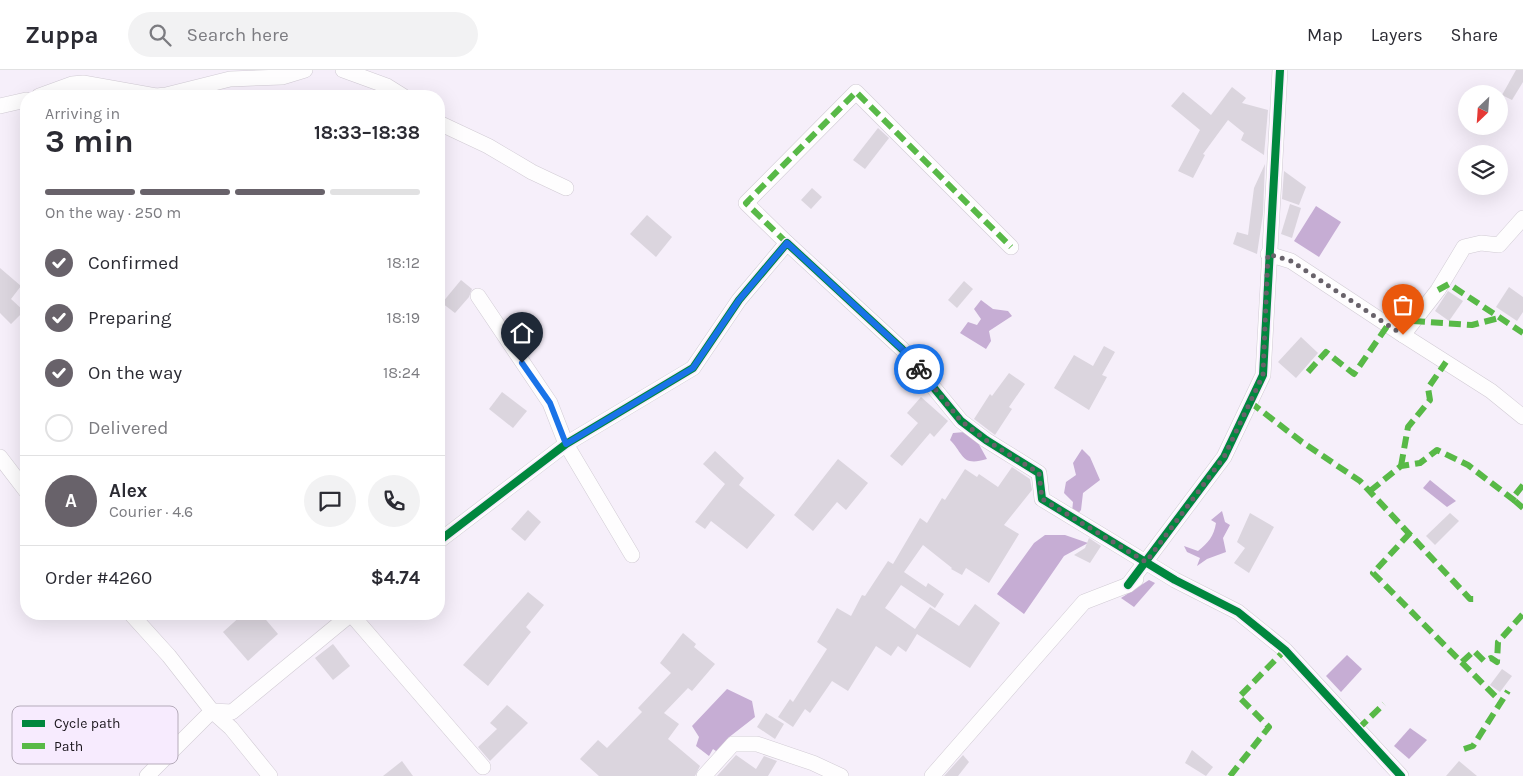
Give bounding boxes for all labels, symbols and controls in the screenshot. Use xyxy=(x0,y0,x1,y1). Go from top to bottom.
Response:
search box xyxy=(128,12,478,57)
text: Zuppa xyxy=(25,21,98,49)
icon: search xyxy=(146,21,174,49)
text: Search here xyxy=(186,24,289,46)
text: Map xyxy=(1307,24,1343,46)
text: Layers xyxy=(1371,24,1423,46)
text: Share xyxy=(1451,24,1498,46)
north arrow xyxy=(1458,85,1508,135)
map controls xyxy=(1458,85,1508,195)
text: Arriving in xyxy=(45,104,120,123)
text: 18:33–18:38 xyxy=(314,122,420,144)
text: 3 min xyxy=(45,123,134,160)
button: layers xyxy=(1458,145,1508,195)
text: On the way · 250 m xyxy=(45,203,181,222)
icon: check xyxy=(45,249,73,277)
text: Confirmed xyxy=(88,252,179,274)
text: 18:12 xyxy=(387,253,420,272)
pin xyxy=(1382,284,1424,335)
icon: bag xyxy=(1389,291,1417,319)
icon: check xyxy=(45,304,73,332)
text: Preparing xyxy=(88,307,171,329)
text: 18:19 xyxy=(387,308,420,327)
pin xyxy=(501,312,543,363)
icon: home xyxy=(508,319,536,347)
courier xyxy=(894,344,944,394)
icon: bike xyxy=(905,355,933,383)
icon: check xyxy=(45,359,73,387)
text: On the way xyxy=(88,362,182,384)
text: 18:24 xyxy=(383,363,420,382)
text: Delivered xyxy=(88,417,168,439)
button: chat xyxy=(304,475,356,527)
button: phone xyxy=(368,475,420,527)
text: Alex xyxy=(109,480,147,502)
text: A xyxy=(65,490,77,512)
text: Courier · 4.6 xyxy=(109,502,193,521)
text: Order #4260 xyxy=(45,567,152,589)
text: $4.74 xyxy=(371,567,420,589)
legend xyxy=(12,706,178,764)
text: Cycle path xyxy=(54,715,120,732)
text: Path xyxy=(54,738,83,755)

